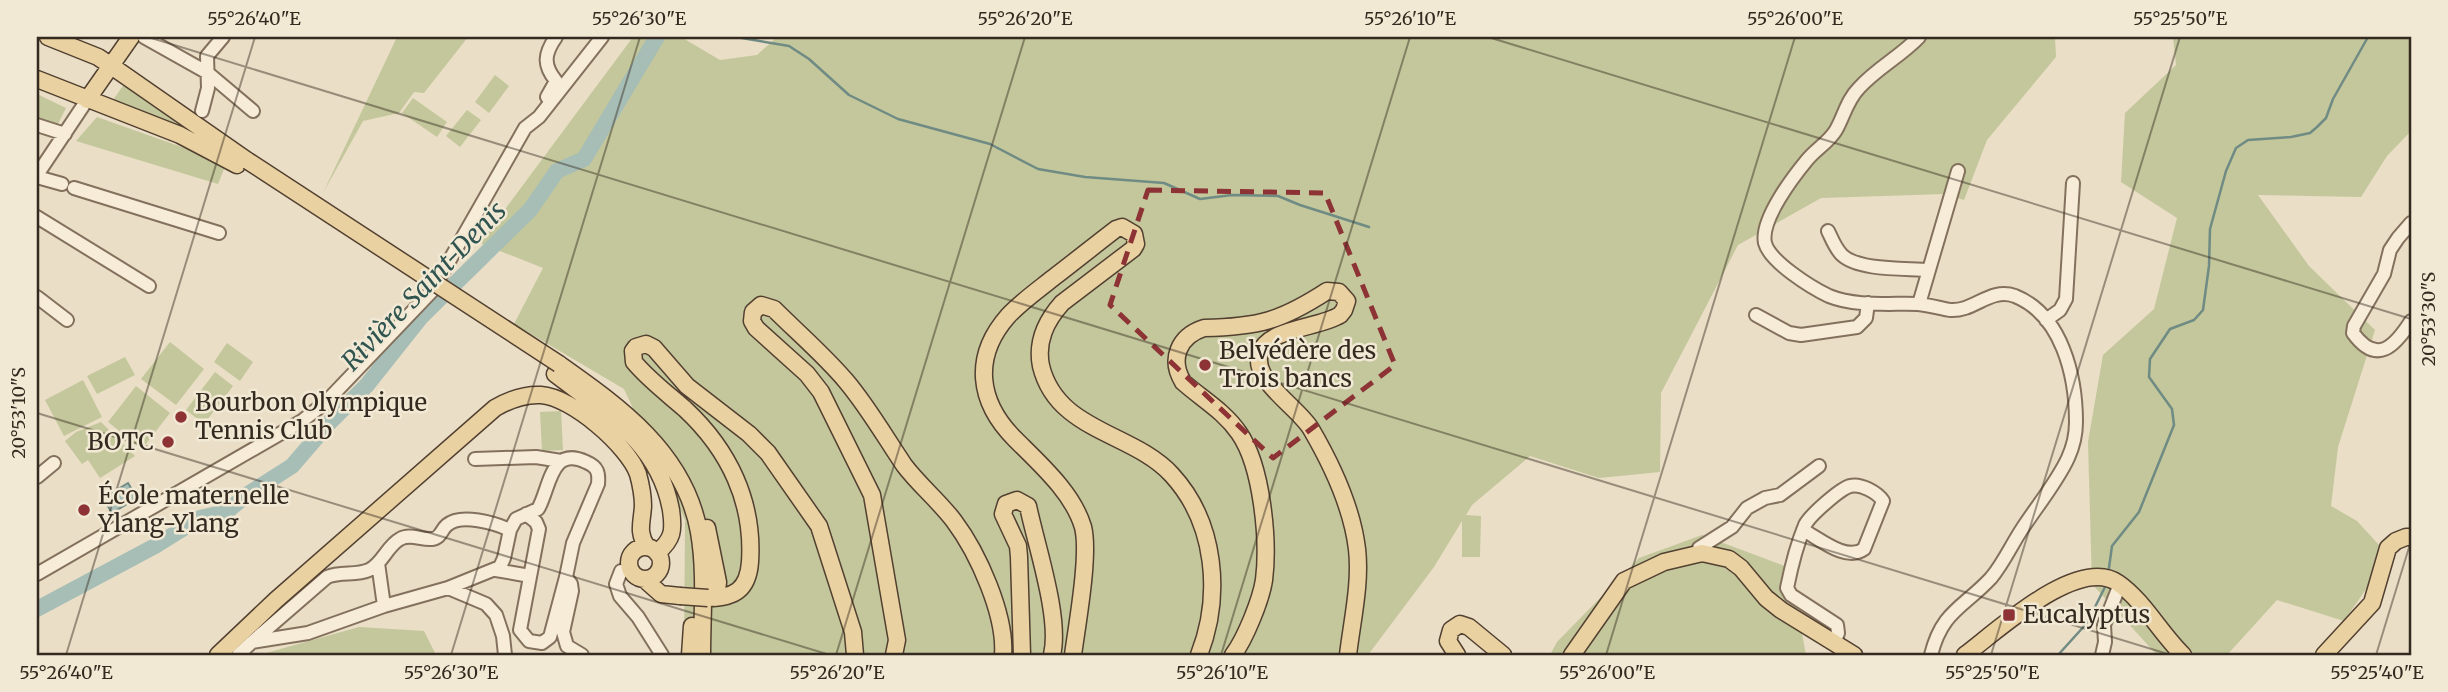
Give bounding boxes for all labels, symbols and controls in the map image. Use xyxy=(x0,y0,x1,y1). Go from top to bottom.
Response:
text: 55°26'40"E xyxy=(207,7,301,30)
text: 55°26'30"E xyxy=(592,7,687,30)
text: 55°26'20"E xyxy=(978,7,1073,30)
text: 55°26'10"E xyxy=(1364,7,1456,30)
text: 55°26'00"E xyxy=(1747,7,1843,30)
text: 55°25'50"E xyxy=(2133,7,2228,30)
water label: Rivière Saint-Denis xyxy=(334,194,513,377)
text: 20°53'30"S xyxy=(2417,271,2440,366)
place label: Belvédère des Trois bancs xyxy=(1219,335,1376,394)
marker: Belvédère des Trois bancs xyxy=(1197,357,1213,373)
text: 20°53'10"S xyxy=(7,367,30,459)
place label: Bourbon Olympique Tennis Club xyxy=(195,387,427,446)
marker: Bourbon Olympique Tennis Club xyxy=(173,409,189,425)
place label: BOTC xyxy=(87,426,154,457)
marker: BOTC xyxy=(160,434,176,450)
place label: École maternelle Ylang-Ylang xyxy=(97,479,289,539)
marker: École maternelle Ylang-Ylang xyxy=(76,502,92,518)
place label: Eucalyptus xyxy=(2023,599,2150,630)
marker: Eucalyptus xyxy=(2001,607,2017,623)
text: 55°26'40"E xyxy=(19,661,113,684)
text: 55°26'30"E xyxy=(404,661,499,684)
text: 55°26'20"E xyxy=(790,661,885,684)
text: 55°26'10"E xyxy=(1176,661,1268,684)
text: 55°26'00"E xyxy=(1559,661,1655,684)
text: 55°25'50"E xyxy=(1945,661,2040,684)
text: 55°25'40"E xyxy=(2330,661,2424,684)

